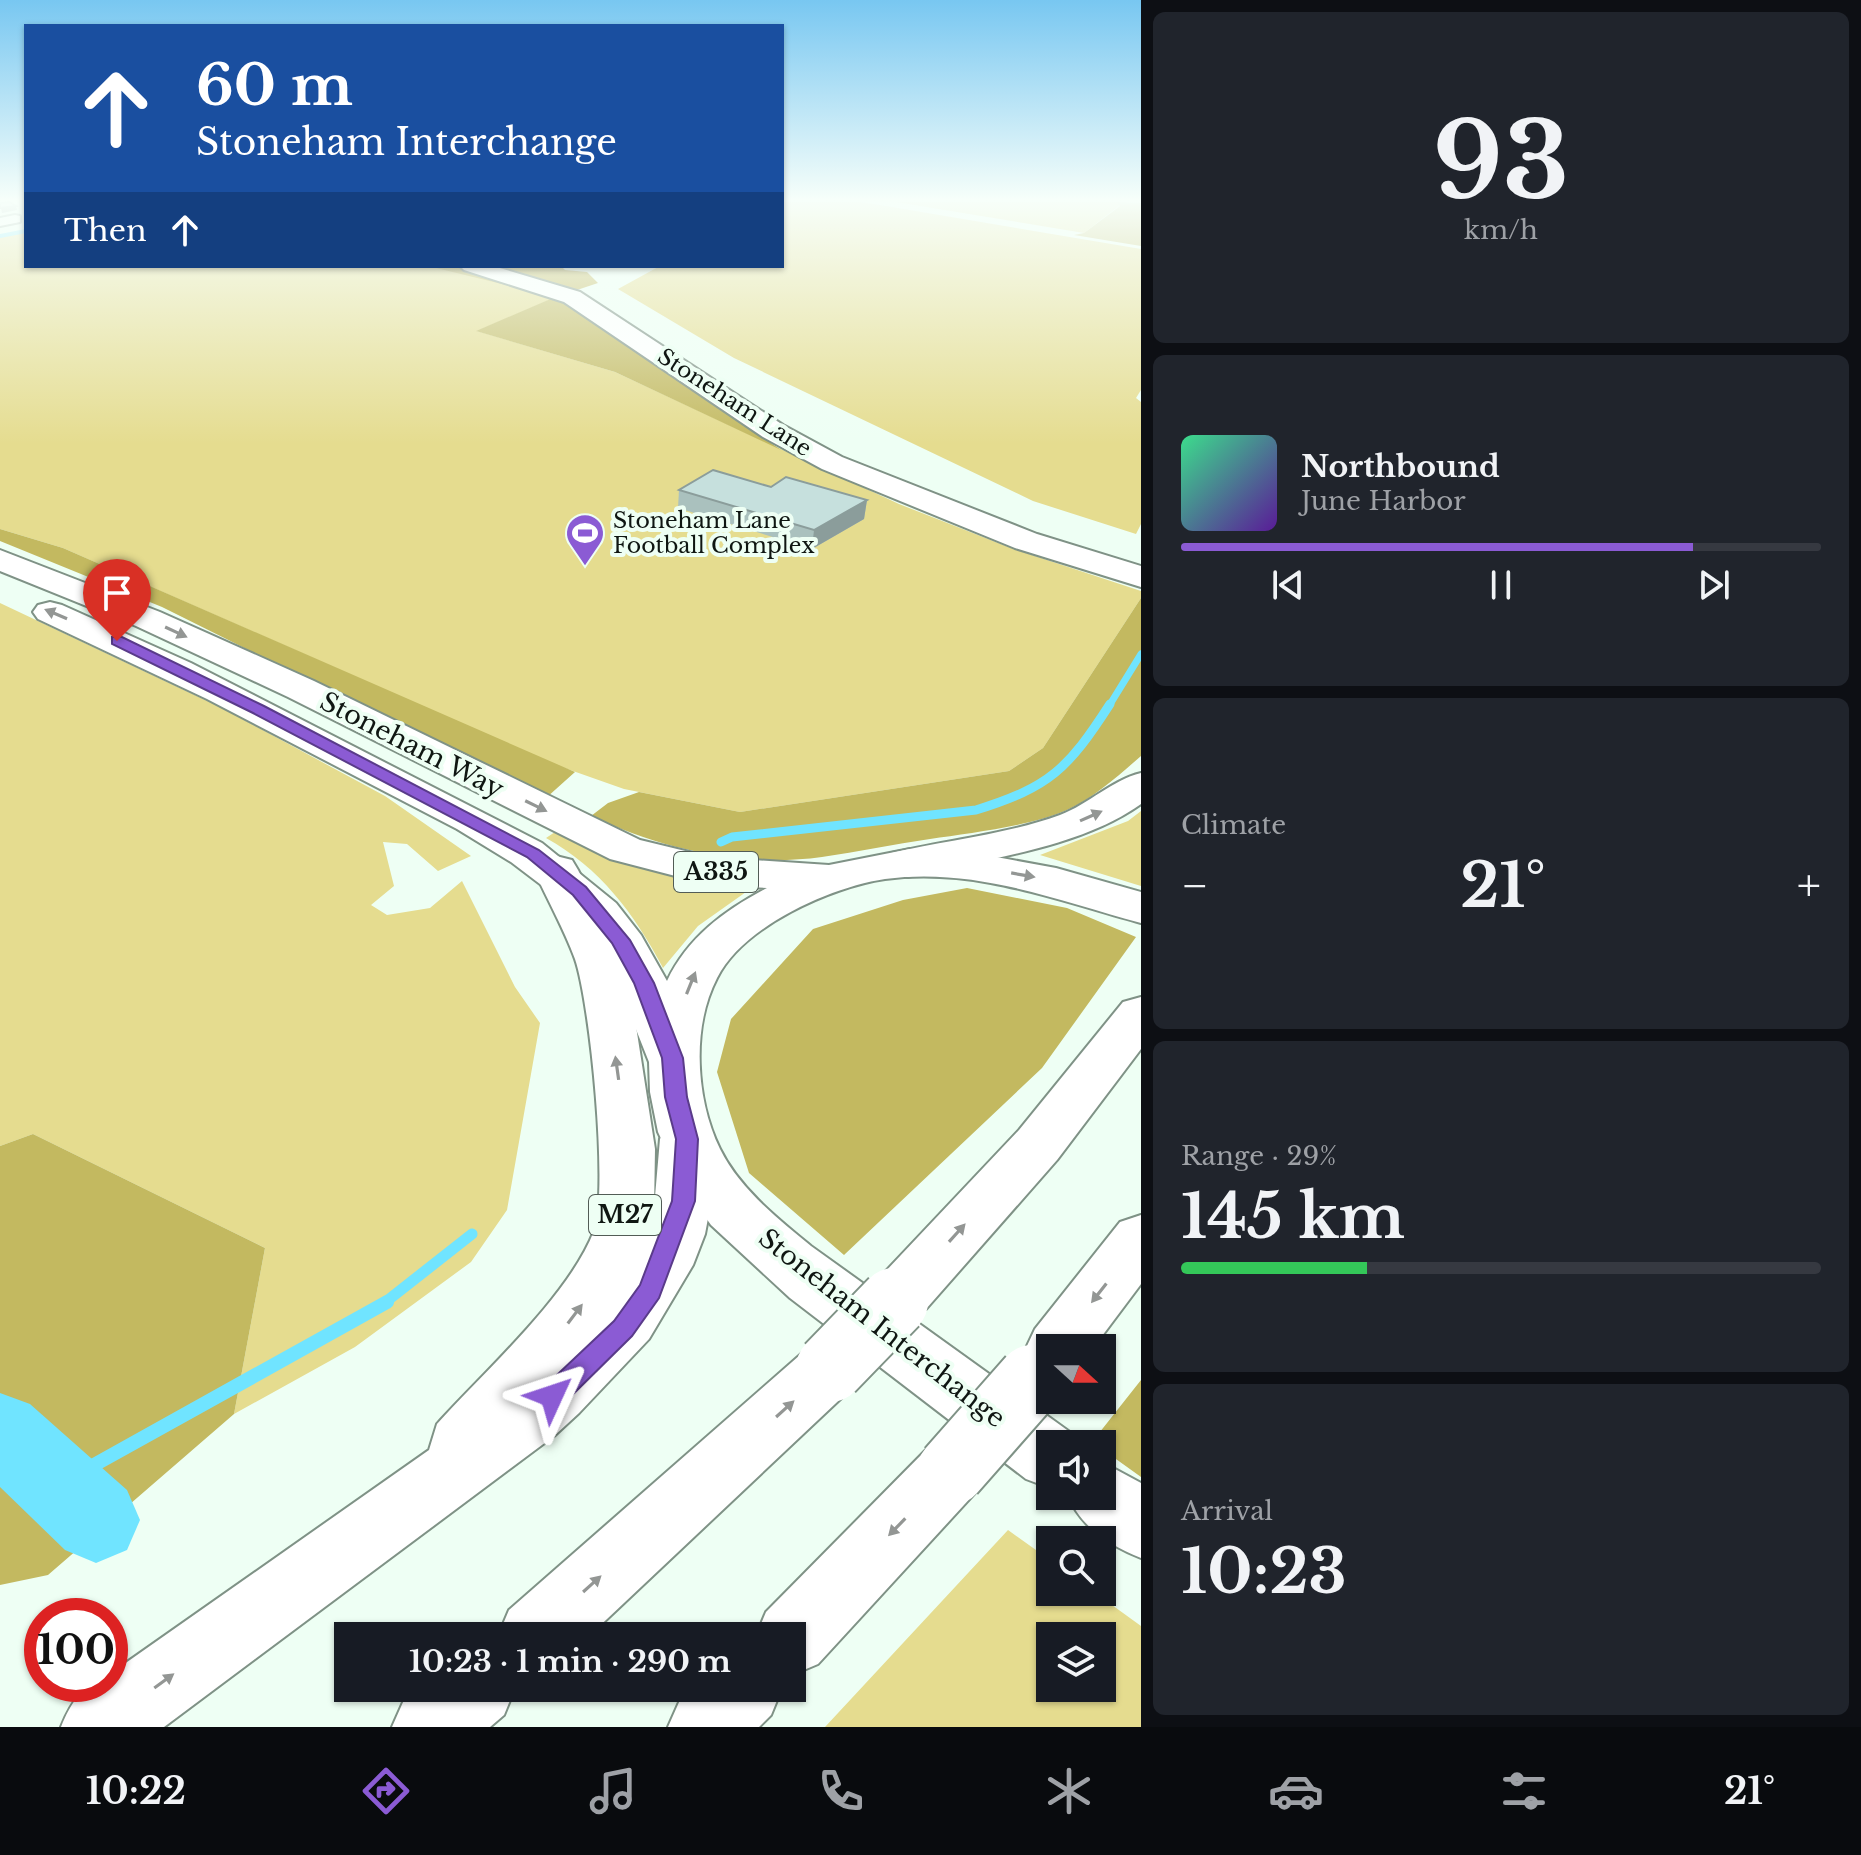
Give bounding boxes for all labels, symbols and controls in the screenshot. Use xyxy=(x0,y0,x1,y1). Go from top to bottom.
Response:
text: 60 m xyxy=(196,51,353,120)
icon: ahead xyxy=(64,56,168,160)
text: 93 xyxy=(1433,97,1569,226)
text: Stoneham Interchange xyxy=(196,120,617,165)
icon: ahead xyxy=(163,208,207,252)
text: Then xyxy=(64,212,147,249)
text: km/h xyxy=(1464,214,1538,246)
street label: Stoneham Lane xyxy=(653,343,817,462)
text: Northbound xyxy=(1301,448,1500,485)
text: June Harbor xyxy=(1301,485,1466,517)
place label: Stoneham Lane Football Complex xyxy=(613,507,815,559)
sports icon: Stoneham Lane Football Complex xyxy=(564,512,606,567)
pin xyxy=(83,559,151,641)
icon: previous xyxy=(1266,563,1310,607)
icon: pause xyxy=(1479,563,1523,607)
icon: next xyxy=(1692,563,1736,607)
icon: arrive xyxy=(95,571,139,615)
one-way arrow xyxy=(44,608,68,621)
one-way arrow xyxy=(164,625,188,639)
street label: Stoneham Way xyxy=(315,685,509,805)
one-way arrow xyxy=(524,800,547,813)
one-way arrow xyxy=(1080,809,1103,823)
text: Climate xyxy=(1181,809,1286,841)
text: 21° xyxy=(1460,849,1545,923)
road number: A335 xyxy=(674,852,758,892)
text: − xyxy=(1181,858,1209,913)
text: + xyxy=(1797,858,1821,913)
one-way arrow xyxy=(1011,870,1036,882)
one-way arrow xyxy=(685,971,698,995)
one-way arrow xyxy=(610,1055,623,1080)
text: Range · 29% xyxy=(1181,1140,1337,1172)
text: 145 km xyxy=(1181,1180,1405,1254)
road number: M27 xyxy=(589,1195,661,1235)
street label: Stoneham Interchange xyxy=(752,1222,1012,1434)
one-way arrow xyxy=(948,1224,966,1243)
one-way arrow xyxy=(1091,1283,1107,1303)
one-way arrow xyxy=(567,1303,582,1324)
north arrow xyxy=(1036,1334,1116,1414)
map controls xyxy=(1036,1334,1116,1702)
position arrow xyxy=(510,1354,594,1438)
one-way arrow xyxy=(775,1400,794,1418)
button: sound xyxy=(1036,1430,1116,1510)
text: Arrival xyxy=(1181,1495,1273,1527)
one-way arrow xyxy=(889,1517,907,1536)
button: search xyxy=(1036,1526,1116,1606)
text: 10:23 xyxy=(1181,1535,1347,1609)
one-way arrow xyxy=(583,1575,602,1593)
speed limit sign: 100 xyxy=(24,1598,128,1702)
button: layers xyxy=(1036,1622,1116,1702)
text: 10:23 · 1 min · 290 m xyxy=(409,1643,731,1680)
one-way arrow xyxy=(153,1674,174,1690)
icon: directions xyxy=(358,1763,414,1819)
icon: music xyxy=(585,1763,641,1819)
icon: phone xyxy=(813,1763,869,1819)
icon: climate xyxy=(1041,1763,1097,1819)
icon: car xyxy=(1268,1763,1324,1819)
icon: filters xyxy=(1496,1763,1552,1819)
text: 10:22 xyxy=(86,1769,186,1814)
text: 21° xyxy=(1724,1769,1775,1814)

